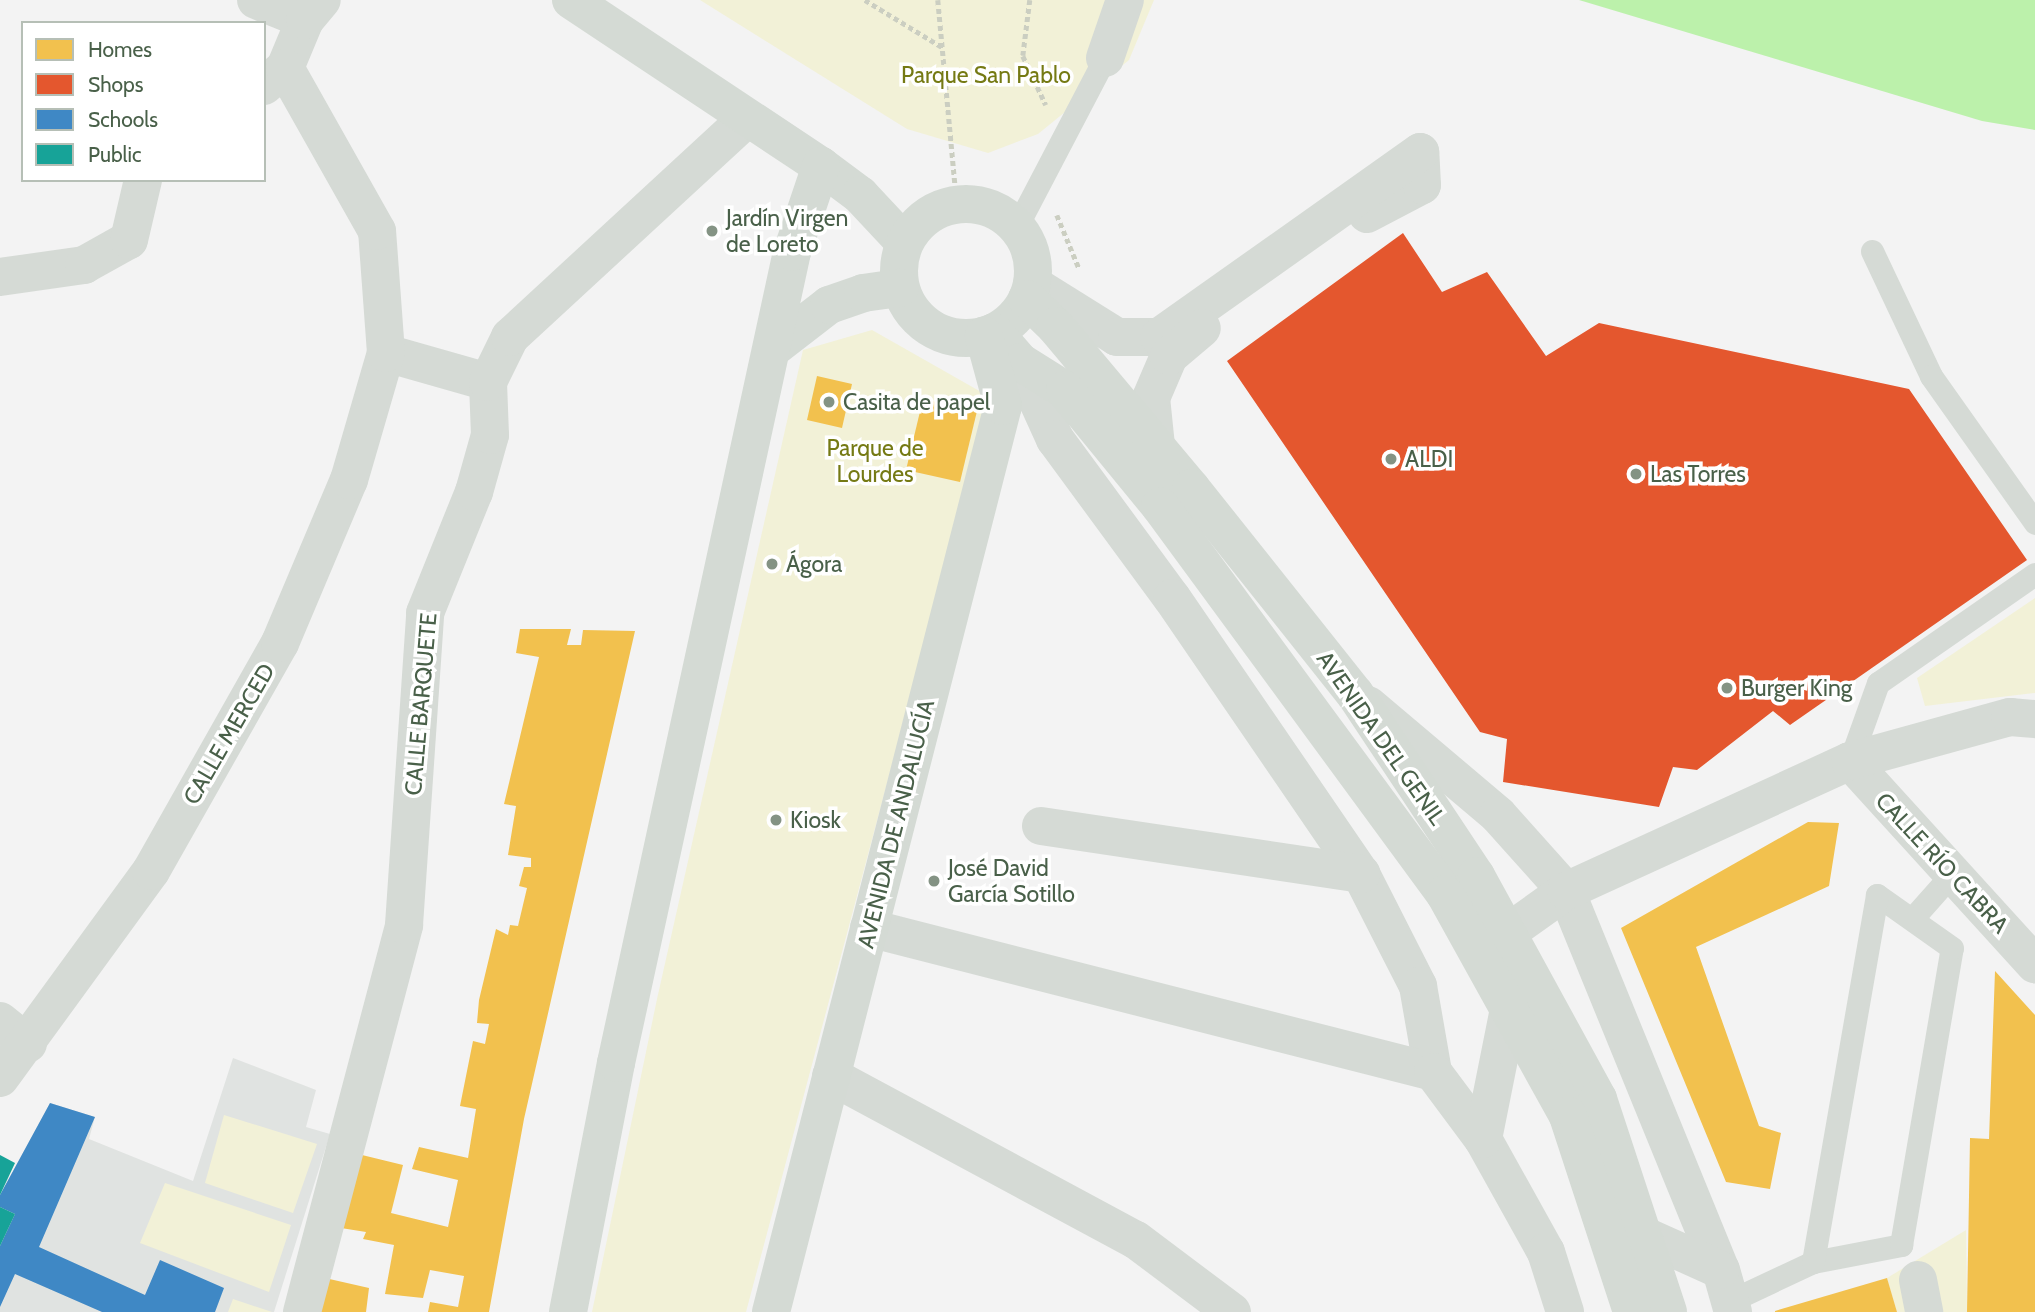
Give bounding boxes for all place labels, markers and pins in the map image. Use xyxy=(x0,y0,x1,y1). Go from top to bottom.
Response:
place label: Jardín Virgen de Loreto xyxy=(726,204,848,258)
marker: Jardín Virgen de Loreto xyxy=(704,223,720,239)
place label: Casita de papel xyxy=(843,388,990,416)
marker: Casita de papel xyxy=(821,394,837,410)
place label: ALDI xyxy=(1405,445,1453,473)
marker: ALDI xyxy=(1383,451,1399,467)
place label: Las Torres xyxy=(1650,460,1746,488)
marker: Las Torres xyxy=(1628,466,1644,482)
place label: Ágora xyxy=(786,550,842,578)
marker: Ágora xyxy=(764,556,780,572)
place label: Burger King xyxy=(1741,674,1852,702)
marker: Burger King xyxy=(1719,680,1735,696)
place label: Kiosk xyxy=(790,806,841,834)
marker: Kiosk xyxy=(768,812,784,828)
place label: José David García Sotillo xyxy=(948,854,1075,908)
marker: José David García Sotillo xyxy=(926,873,942,889)

